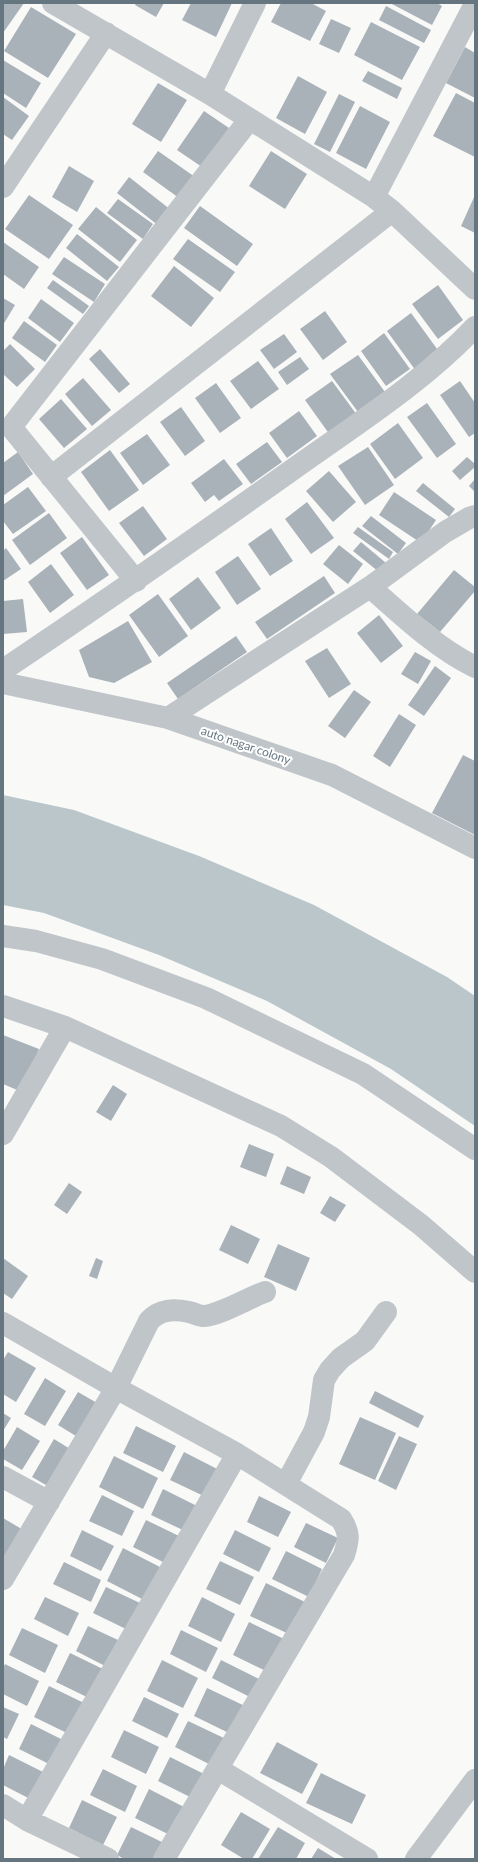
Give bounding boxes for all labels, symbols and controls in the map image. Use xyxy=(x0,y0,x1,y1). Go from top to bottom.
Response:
street label: auto nagar colony xyxy=(199,723,293,768)

